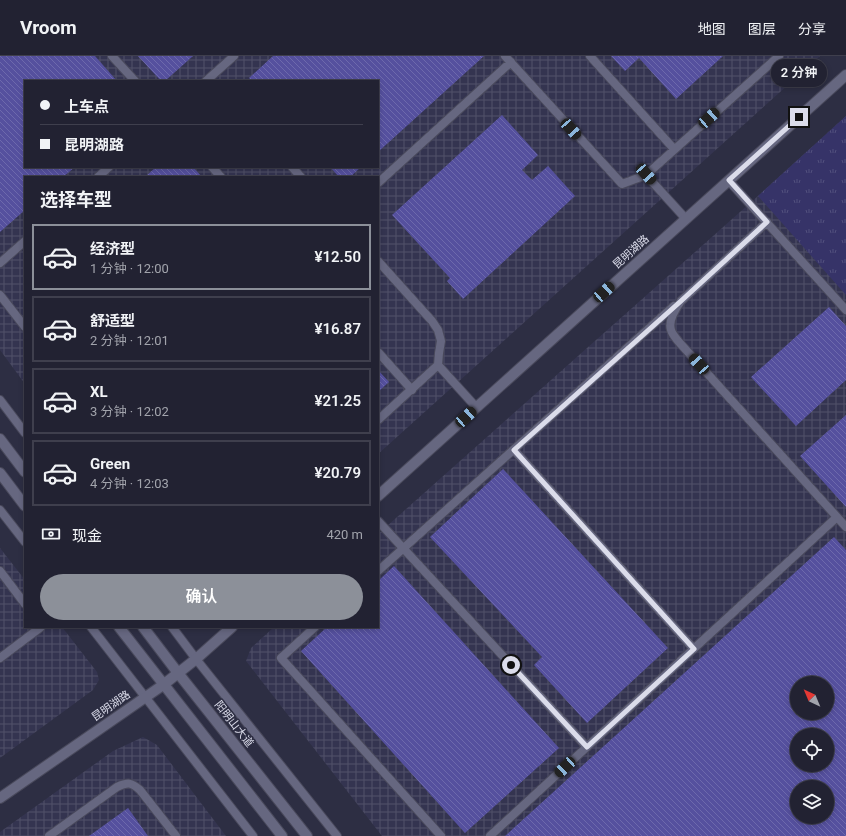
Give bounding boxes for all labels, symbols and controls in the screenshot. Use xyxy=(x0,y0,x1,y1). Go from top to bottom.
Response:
text: Vroom xyxy=(20,16,77,39)
text: 地图 xyxy=(698,21,726,37)
text: 图层 xyxy=(748,21,776,37)
text: 分享 xyxy=(798,21,826,37)
callout: 2 分钟 xyxy=(771,59,827,87)
text: 2 分钟 xyxy=(781,65,817,80)
text: 上车点 xyxy=(64,98,109,116)
car xyxy=(696,106,722,130)
route end xyxy=(790,108,808,126)
car xyxy=(559,116,583,142)
text: 昆明湖路 xyxy=(64,136,124,154)
car xyxy=(634,161,658,187)
text: 选择车型 xyxy=(40,189,112,210)
street label: 昆明湖路 xyxy=(610,232,652,272)
icon: car xyxy=(42,239,78,275)
text: 经济型 xyxy=(90,240,135,258)
text: ¥12.50 xyxy=(314,248,361,266)
text: 1 分钟 · 12:00 xyxy=(90,261,169,276)
car xyxy=(591,280,617,304)
icon: car xyxy=(42,311,78,347)
text: 舒适型 xyxy=(90,312,135,330)
text: ¥16.87 xyxy=(314,320,361,338)
text: 2 分钟 · 12:01 xyxy=(90,333,169,348)
car xyxy=(687,351,711,377)
icon: car xyxy=(42,383,78,419)
text: XL xyxy=(90,383,108,401)
text: ¥21.25 xyxy=(314,392,361,410)
text: 3 分钟 · 12:02 xyxy=(90,404,169,419)
car xyxy=(453,405,479,429)
icon: car xyxy=(42,455,78,491)
text: Green xyxy=(90,455,130,473)
text: ¥20.79 xyxy=(314,464,361,482)
text: 4 分钟 · 12:03 xyxy=(90,476,169,491)
icon: cash xyxy=(40,523,62,545)
text: 现金 xyxy=(72,527,102,545)
text: 420 m xyxy=(326,527,363,542)
button: 确认 xyxy=(40,574,363,620)
route start xyxy=(502,656,520,674)
north arrow xyxy=(790,676,834,720)
map controls xyxy=(790,676,834,824)
street label: 昆明湖路 xyxy=(89,688,133,724)
street label: 阳明山大道 xyxy=(212,698,256,750)
button: locate xyxy=(790,728,834,772)
car xyxy=(552,754,578,780)
button: layers xyxy=(790,780,834,824)

